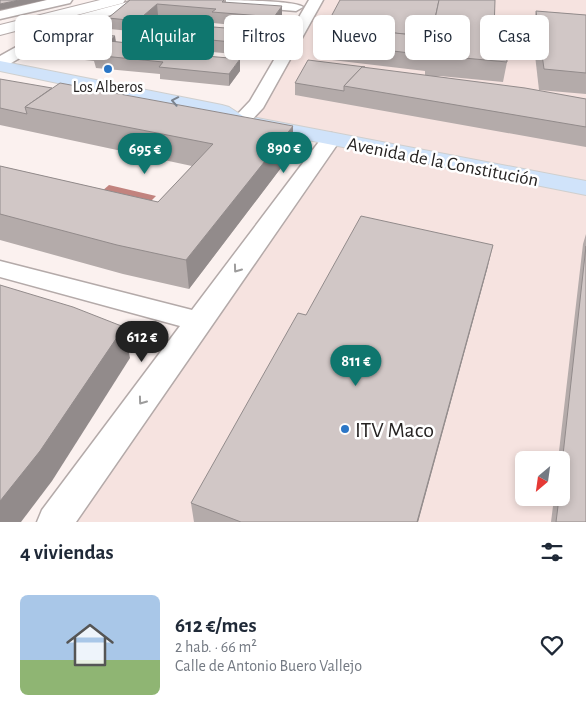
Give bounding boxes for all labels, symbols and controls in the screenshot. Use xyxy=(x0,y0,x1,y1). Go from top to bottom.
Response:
chip: Comprar xyxy=(15,15,112,60)
chip: Alquilar xyxy=(122,15,214,60)
chip: Filtros xyxy=(224,15,303,60)
chip: Nuevo xyxy=(313,15,395,60)
chip: Piso xyxy=(405,15,470,60)
chip: Casa xyxy=(480,15,549,60)
marker: Los Alberos xyxy=(102,63,114,75)
place label: Los Alberos xyxy=(73,79,143,95)
one-way arrow xyxy=(170,96,179,107)
pin: 695 € xyxy=(110,132,180,175)
pin: 890 € xyxy=(249,132,319,174)
street label: Avenida de la Constitución xyxy=(345,135,540,190)
text: 890 € xyxy=(267,140,301,156)
text: 695 € xyxy=(129,141,161,157)
one-way arrow xyxy=(234,263,243,273)
pin: 612 € xyxy=(107,320,177,363)
text: 612 € xyxy=(127,329,157,345)
pin: 811 € xyxy=(321,344,391,387)
text: 811 € xyxy=(341,353,371,369)
one-way arrow xyxy=(139,395,148,405)
place label: ITV Maco xyxy=(355,419,434,441)
marker: ITV Maco xyxy=(339,423,351,435)
north arrow xyxy=(515,451,570,506)
map controls xyxy=(515,451,570,506)
icon: filters xyxy=(538,538,566,566)
text: 4 viviendas xyxy=(20,542,114,563)
icon: home xyxy=(60,615,120,675)
text: 612 €/mes xyxy=(175,615,256,636)
icon: heart xyxy=(538,631,566,659)
text: 2 hab. · 66 m² xyxy=(175,639,257,655)
text: Calle de Antonio Buero Vallejo xyxy=(175,658,362,674)

